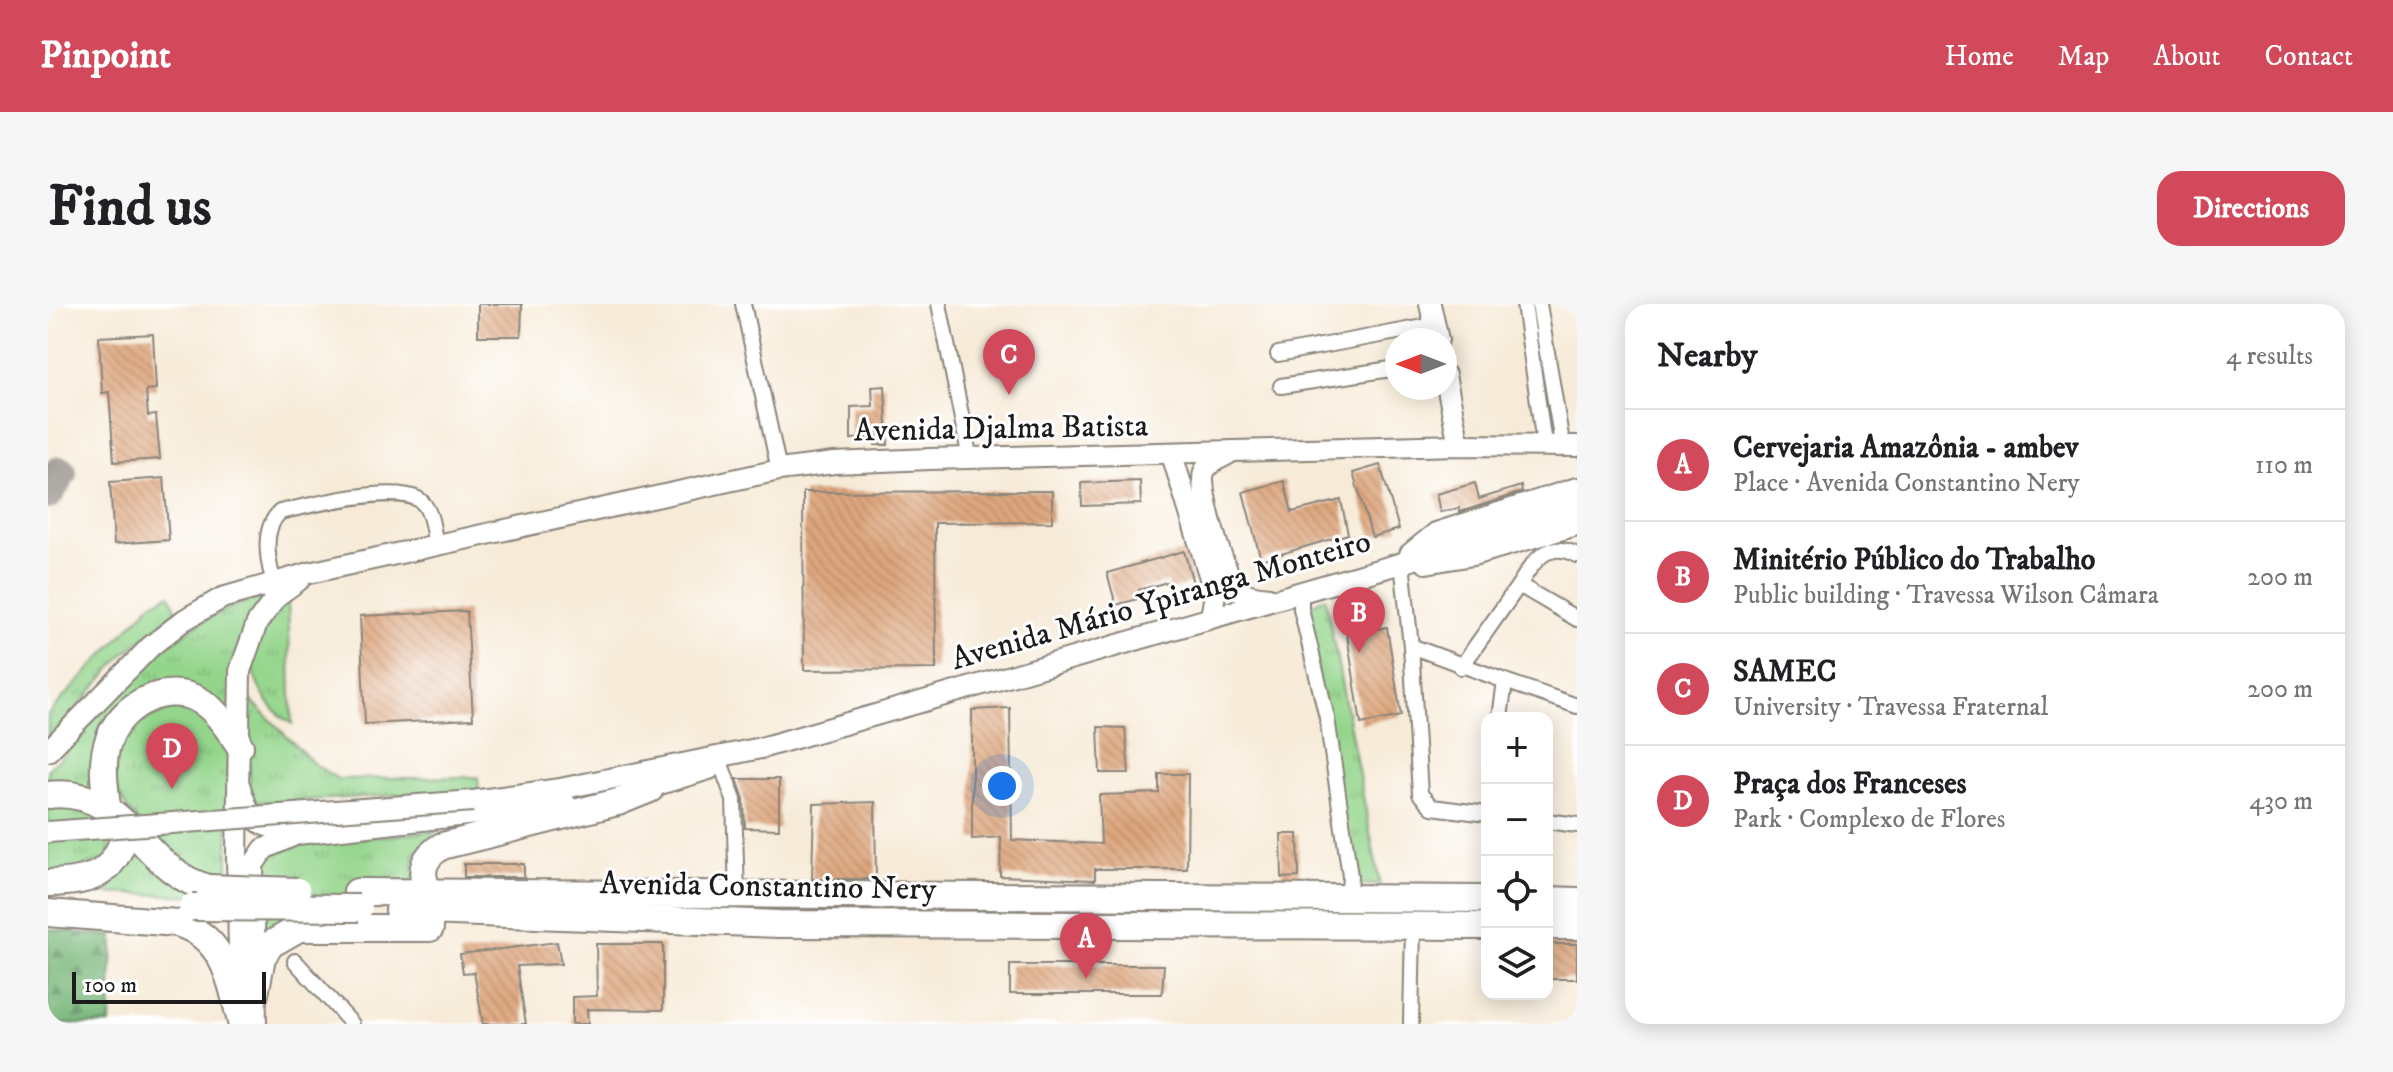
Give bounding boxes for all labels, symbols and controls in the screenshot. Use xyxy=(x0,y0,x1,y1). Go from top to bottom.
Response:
text: Pinpoint xyxy=(40,32,171,80)
text: Home xyxy=(1945,39,2014,74)
text: Map xyxy=(2058,39,2109,74)
text: About xyxy=(2153,39,2220,74)
text: Contact xyxy=(2264,39,2353,74)
button: Directions xyxy=(2157,171,2345,246)
text: Find us xyxy=(48,173,212,243)
north arrow xyxy=(1385,328,1457,400)
pin: C xyxy=(983,329,1035,395)
text: Nearby xyxy=(1657,335,1758,377)
text: 4 results xyxy=(2226,340,2313,373)
street label: Avenida Djalma Batista xyxy=(853,406,1149,452)
text: Cervejaria Amazônia - ambev xyxy=(1733,430,2079,467)
text: A xyxy=(1675,449,1691,482)
text: 110 m xyxy=(2255,449,2313,482)
text: Place · Avenida Constantino Nery xyxy=(1733,467,2080,500)
street label: Avenida Mário Ypiranga Monteiro xyxy=(947,522,1375,680)
text: Minitério Público do Trabalho xyxy=(1733,542,2095,579)
text: B xyxy=(1675,561,1691,594)
text: 200 m xyxy=(2247,561,2313,594)
text: Public building · Travessa Wilson Câmara xyxy=(1733,579,2159,612)
pin: B xyxy=(1333,587,1385,653)
text: SAMEC xyxy=(1733,654,1836,691)
text: C xyxy=(1674,673,1692,706)
text: 200 m xyxy=(2247,673,2313,706)
text: University · Travessa Fraternal xyxy=(1733,691,2048,724)
map controls xyxy=(1481,712,1553,1000)
button: + xyxy=(1481,712,1553,784)
pin: D xyxy=(146,723,198,789)
your location xyxy=(982,766,1022,806)
text: Praça dos Franceses xyxy=(1733,766,1967,803)
button: − xyxy=(1481,784,1553,856)
text: D xyxy=(1673,785,1693,818)
text: 430 m xyxy=(2249,785,2313,818)
text: Park · Complexo de Flores xyxy=(1733,803,2005,836)
button: locate xyxy=(1481,856,1553,928)
street label: Avenida Constantino Nery xyxy=(599,864,937,910)
pin: A xyxy=(1060,913,1112,979)
button: layers xyxy=(1481,928,1553,1000)
scale bar xyxy=(72,968,266,1004)
text: 100 m xyxy=(84,972,137,999)

